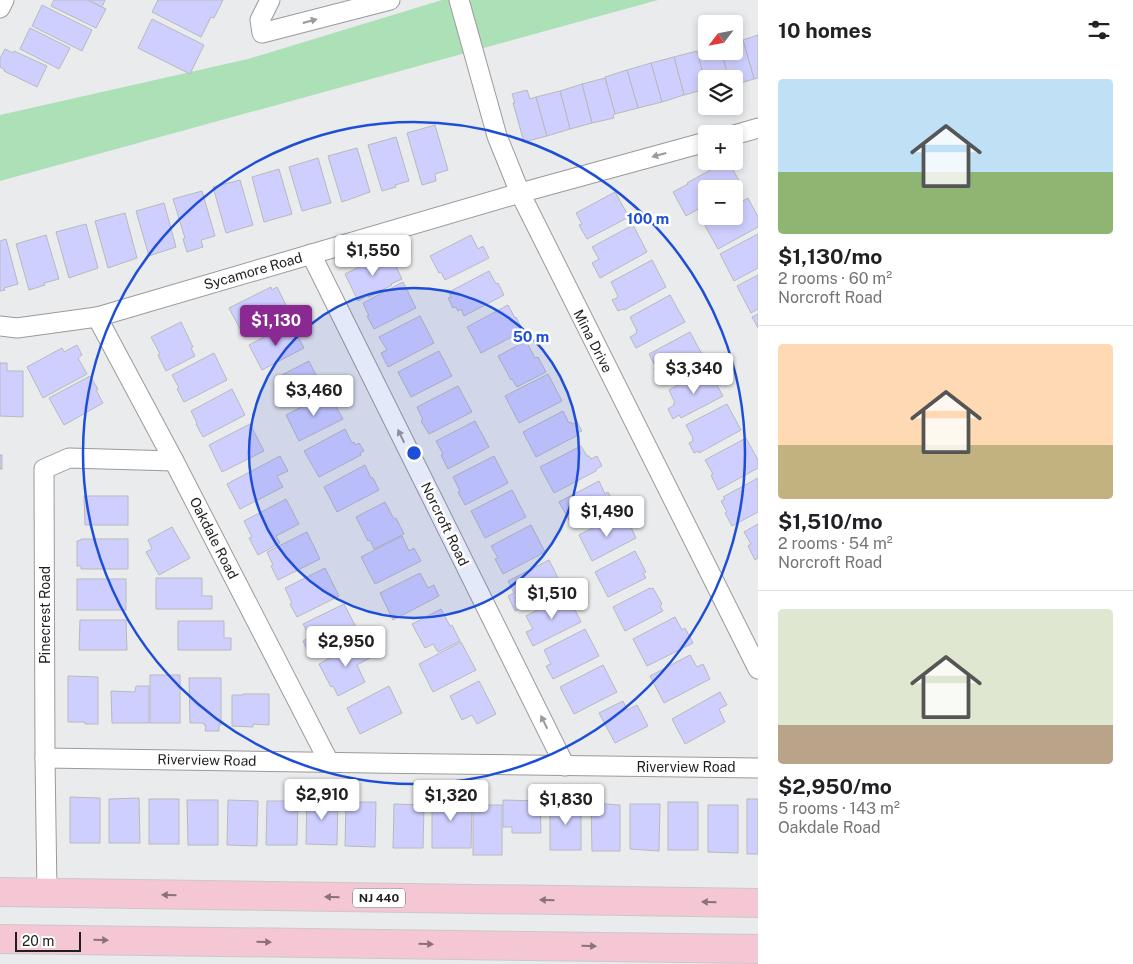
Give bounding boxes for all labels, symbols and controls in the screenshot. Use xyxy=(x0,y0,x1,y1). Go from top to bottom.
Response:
north arrow xyxy=(698,15,742,60)
map controls xyxy=(698,15,743,225)
icon: filters xyxy=(1085,16,1113,44)
one-way arrow xyxy=(302,17,317,25)
text: 10 homes xyxy=(778,18,872,43)
button: layers xyxy=(698,70,743,115)
icon: home xyxy=(901,111,991,201)
button: + xyxy=(698,125,743,170)
one-way arrow xyxy=(652,152,667,160)
button: − xyxy=(698,180,743,225)
text: 100 m xyxy=(627,210,669,227)
pin: $1,550 xyxy=(332,234,414,277)
text: $1,550 xyxy=(346,241,400,260)
text: $1,130/mo xyxy=(778,244,882,269)
street label: Sycamore Road xyxy=(202,249,304,293)
text: 2 rooms · 60 m² xyxy=(778,269,892,288)
text: Norcroft Road xyxy=(778,288,882,307)
pin: $1,130 xyxy=(235,304,317,347)
street label: Mina Drive xyxy=(570,307,616,375)
text: $1,130 xyxy=(251,311,301,330)
text: 50 m xyxy=(513,328,549,345)
pin: $3,340 xyxy=(653,352,735,395)
text: $3,340 xyxy=(665,359,723,378)
pin: $3,460 xyxy=(273,374,355,417)
icon: home xyxy=(901,377,991,467)
text: $3,460 xyxy=(285,381,343,400)
one-way arrow xyxy=(397,429,405,443)
centre of rings xyxy=(405,444,423,462)
street label: Norcroft Road xyxy=(418,479,472,569)
street label: Oakdale Road xyxy=(186,494,242,582)
pin: $1,490 xyxy=(566,496,648,538)
text: $1,490 xyxy=(580,502,634,521)
text: $1,510/mo xyxy=(778,509,883,534)
text: 2 rooms · 54 m² xyxy=(778,534,893,553)
text: Norcroft Road xyxy=(778,553,882,572)
street label: Pinecrest Road xyxy=(37,566,53,664)
pin: $1,510 xyxy=(511,578,593,620)
text: $1,510 xyxy=(527,584,577,603)
pin: $2,950 xyxy=(305,626,387,668)
text: $2,950 xyxy=(317,632,375,651)
icon: home xyxy=(901,642,991,732)
one-way arrow xyxy=(539,715,548,730)
street label: Riverview Road xyxy=(157,751,257,769)
street label: Riverview Road xyxy=(636,759,736,775)
text: $2,950/mo xyxy=(778,774,892,799)
pin: $2,910 xyxy=(281,778,363,821)
pin: $1,320 xyxy=(410,780,492,822)
pin: $1,830 xyxy=(525,784,607,826)
text: $2,910 xyxy=(295,785,349,804)
text: $1,320 xyxy=(424,786,478,805)
text: $1,830 xyxy=(539,790,593,809)
text: 5 rooms · 143 m² xyxy=(778,799,900,818)
text: Oakdale Road xyxy=(778,818,881,837)
road number: NJ 440 xyxy=(353,888,405,908)
one-way arrow xyxy=(161,891,177,899)
one-way arrow xyxy=(324,893,340,901)
one-way arrow xyxy=(539,896,555,904)
one-way arrow xyxy=(701,898,717,906)
scale bar xyxy=(15,929,81,952)
text: 20 m xyxy=(22,933,54,949)
one-way arrow xyxy=(93,936,109,944)
one-way arrow xyxy=(256,938,272,946)
one-way arrow xyxy=(418,940,434,948)
one-way arrow xyxy=(581,942,597,950)

